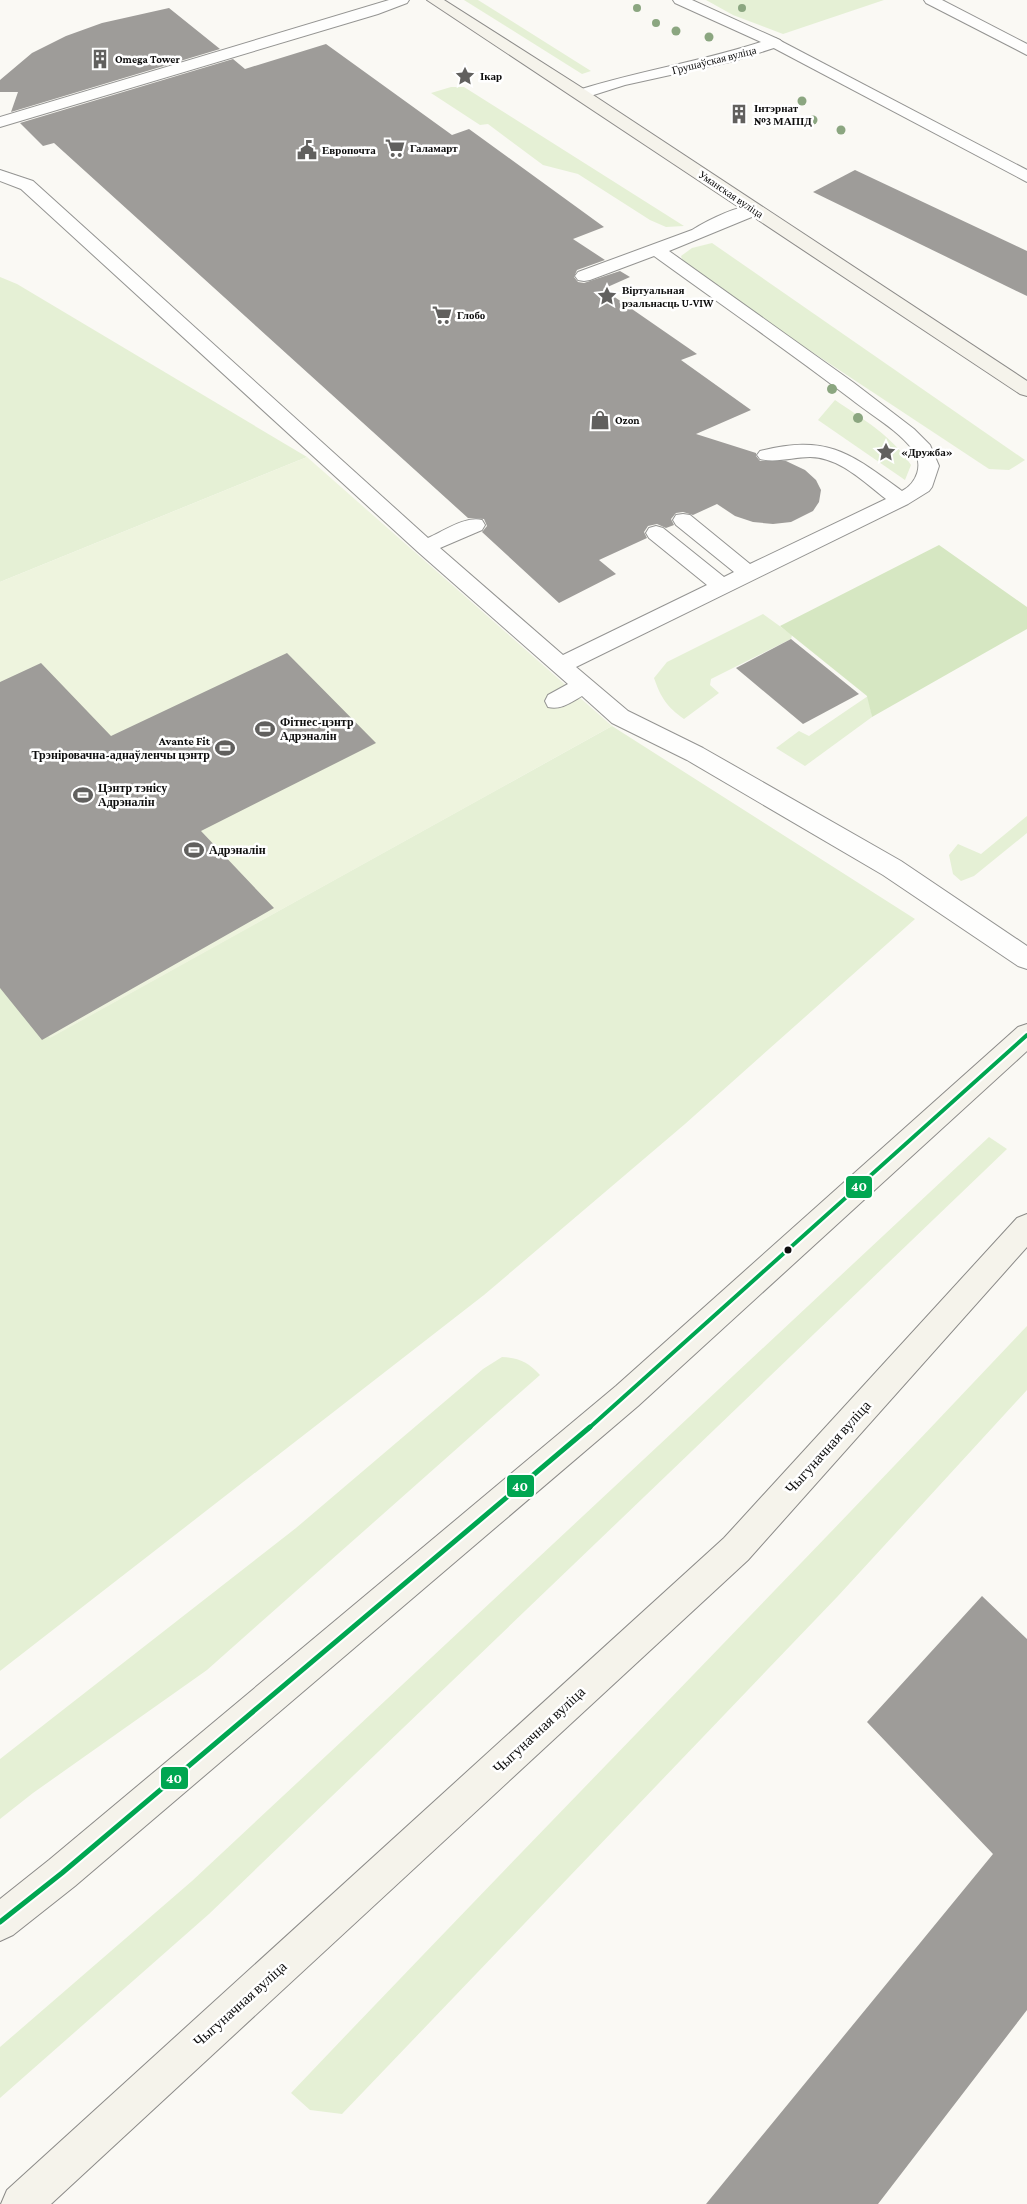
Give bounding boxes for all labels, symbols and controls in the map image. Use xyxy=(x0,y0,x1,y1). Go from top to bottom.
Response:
street label: Грушаўская вуліца xyxy=(671,44,758,76)
building icon: Omega Tower xyxy=(89,48,111,70)
place label: Omega Tower xyxy=(115,53,180,65)
place icon: Ікар xyxy=(454,65,476,87)
place label: Ікар xyxy=(480,70,502,82)
place label: Інтэрнат №3 МАПІД xyxy=(754,102,812,127)
building icon: Інтэрнат №3 МАПІД xyxy=(728,103,750,125)
supermarket icon: Галамарт xyxy=(384,137,406,159)
public building icon: Европочта xyxy=(296,139,318,161)
place label: Галамарт xyxy=(410,142,458,154)
place label: Европочта xyxy=(322,144,376,156)
street label: Уманская вуліца xyxy=(696,168,766,220)
place label: Віртуальная рэальнасць U-VIW xyxy=(622,284,714,309)
place icon: Віртуальная рэальнасць U-VIW xyxy=(596,285,618,307)
supermarket icon: Глобо xyxy=(431,304,453,326)
place label: Глобо xyxy=(457,309,486,321)
shop icon: Ozon xyxy=(589,409,611,431)
place label: Ozon xyxy=(615,414,640,426)
place icon: «Дружба» xyxy=(875,441,897,463)
place label: «Дружба» xyxy=(901,446,953,458)
place label: Фітнес-цэнтр Адрэналін xyxy=(280,715,354,743)
sports icon: Фітнес-цэнтр Адрэналін xyxy=(254,718,276,740)
place label: Avante Fit Трэніровачна-аднаўленчы цэнтр xyxy=(32,734,211,762)
sports icon: Avante Fit Трэніровачна-аднаўленчы цэнтр xyxy=(214,737,236,759)
place label: Цэнтр тэнісу Адрэналін xyxy=(98,781,167,809)
sports icon: Цэнтр тэнісу Адрэналін xyxy=(72,784,94,806)
sports icon: Адрэналін xyxy=(183,839,205,861)
place label: Адрэналін xyxy=(209,843,266,857)
line badge: 40 xyxy=(845,1175,873,1199)
text: 40 xyxy=(851,1178,867,1194)
unlabelled marker xyxy=(783,1245,793,1255)
street label: Чыгуначная вуліца xyxy=(782,1397,874,1497)
line badge: 40 xyxy=(506,1474,535,1498)
text: 40 xyxy=(512,1478,528,1494)
street label: Чыгуначная вуліца xyxy=(490,1683,588,1777)
line badge: 40 xyxy=(160,1766,189,1790)
text: 40 xyxy=(166,1770,182,1786)
street label: Чыгуначная вуліца xyxy=(190,1958,290,2050)

